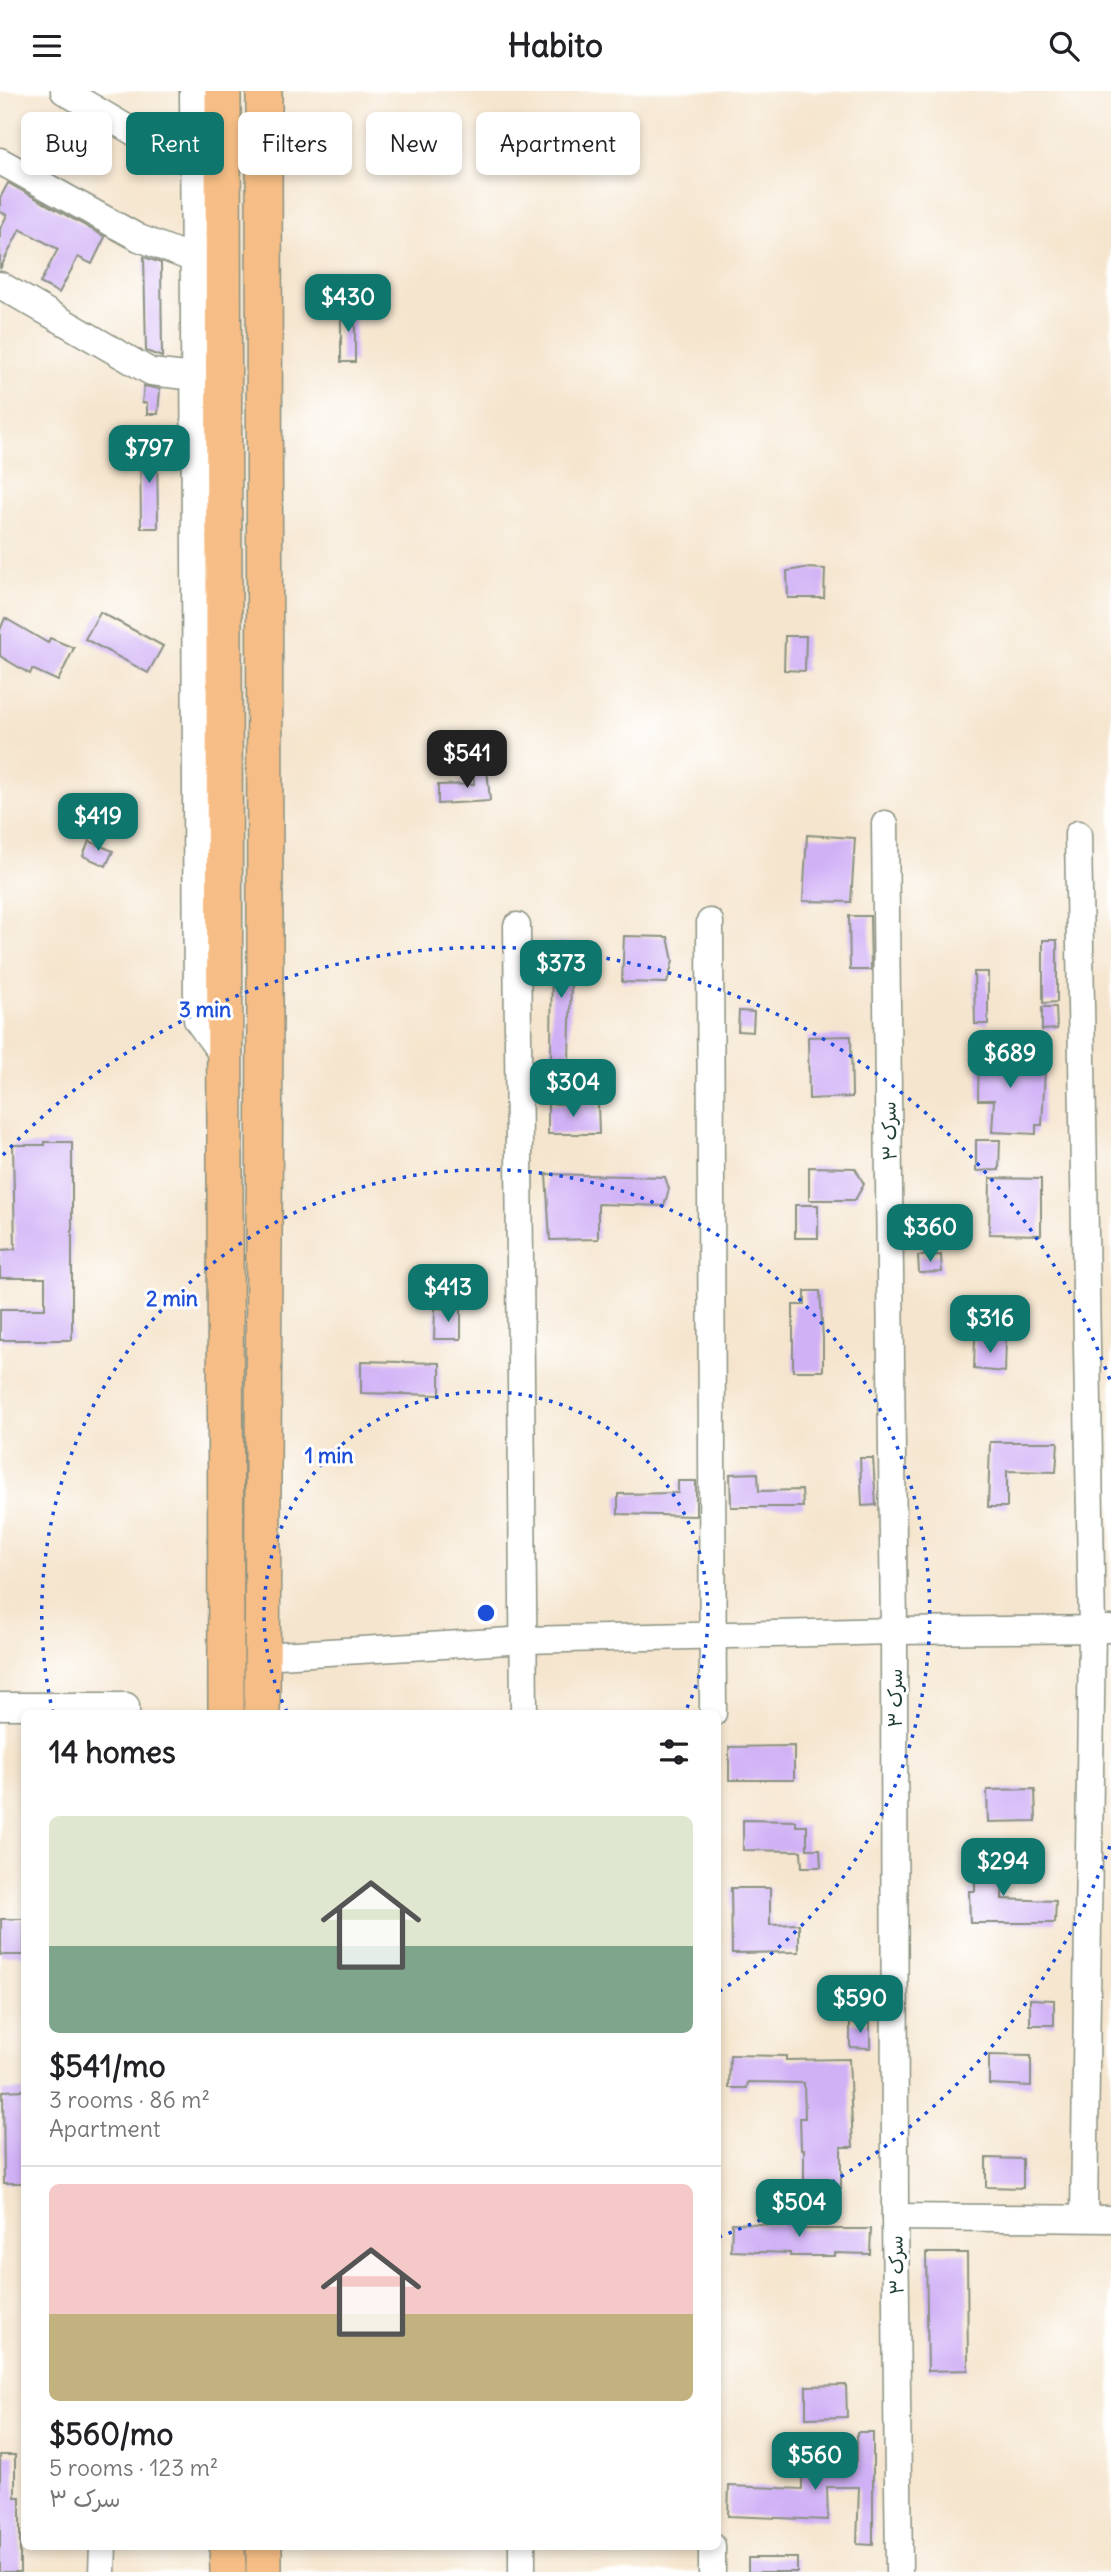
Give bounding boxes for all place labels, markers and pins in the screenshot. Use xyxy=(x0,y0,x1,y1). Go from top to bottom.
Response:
pin: $430 xyxy=(307,275,389,334)
pin: $797 xyxy=(108,425,190,485)
pin: $541 xyxy=(426,731,508,790)
pin: $419 xyxy=(57,793,139,853)
pin: $373 xyxy=(520,941,602,1000)
pin: $689 xyxy=(969,1031,1051,1090)
pin: $304 xyxy=(532,1059,614,1119)
pin: $360 xyxy=(889,1205,971,1264)
pin: $413 xyxy=(407,1265,489,1324)
pin: $316 xyxy=(949,1295,1031,1355)
centre of rings xyxy=(474,1601,498,1625)
pin: $294 xyxy=(962,1839,1044,1898)
pin: $590 xyxy=(819,1975,901,2035)
pin: $504 xyxy=(758,2179,840,2239)
pin: $560 xyxy=(774,2433,856,2492)

